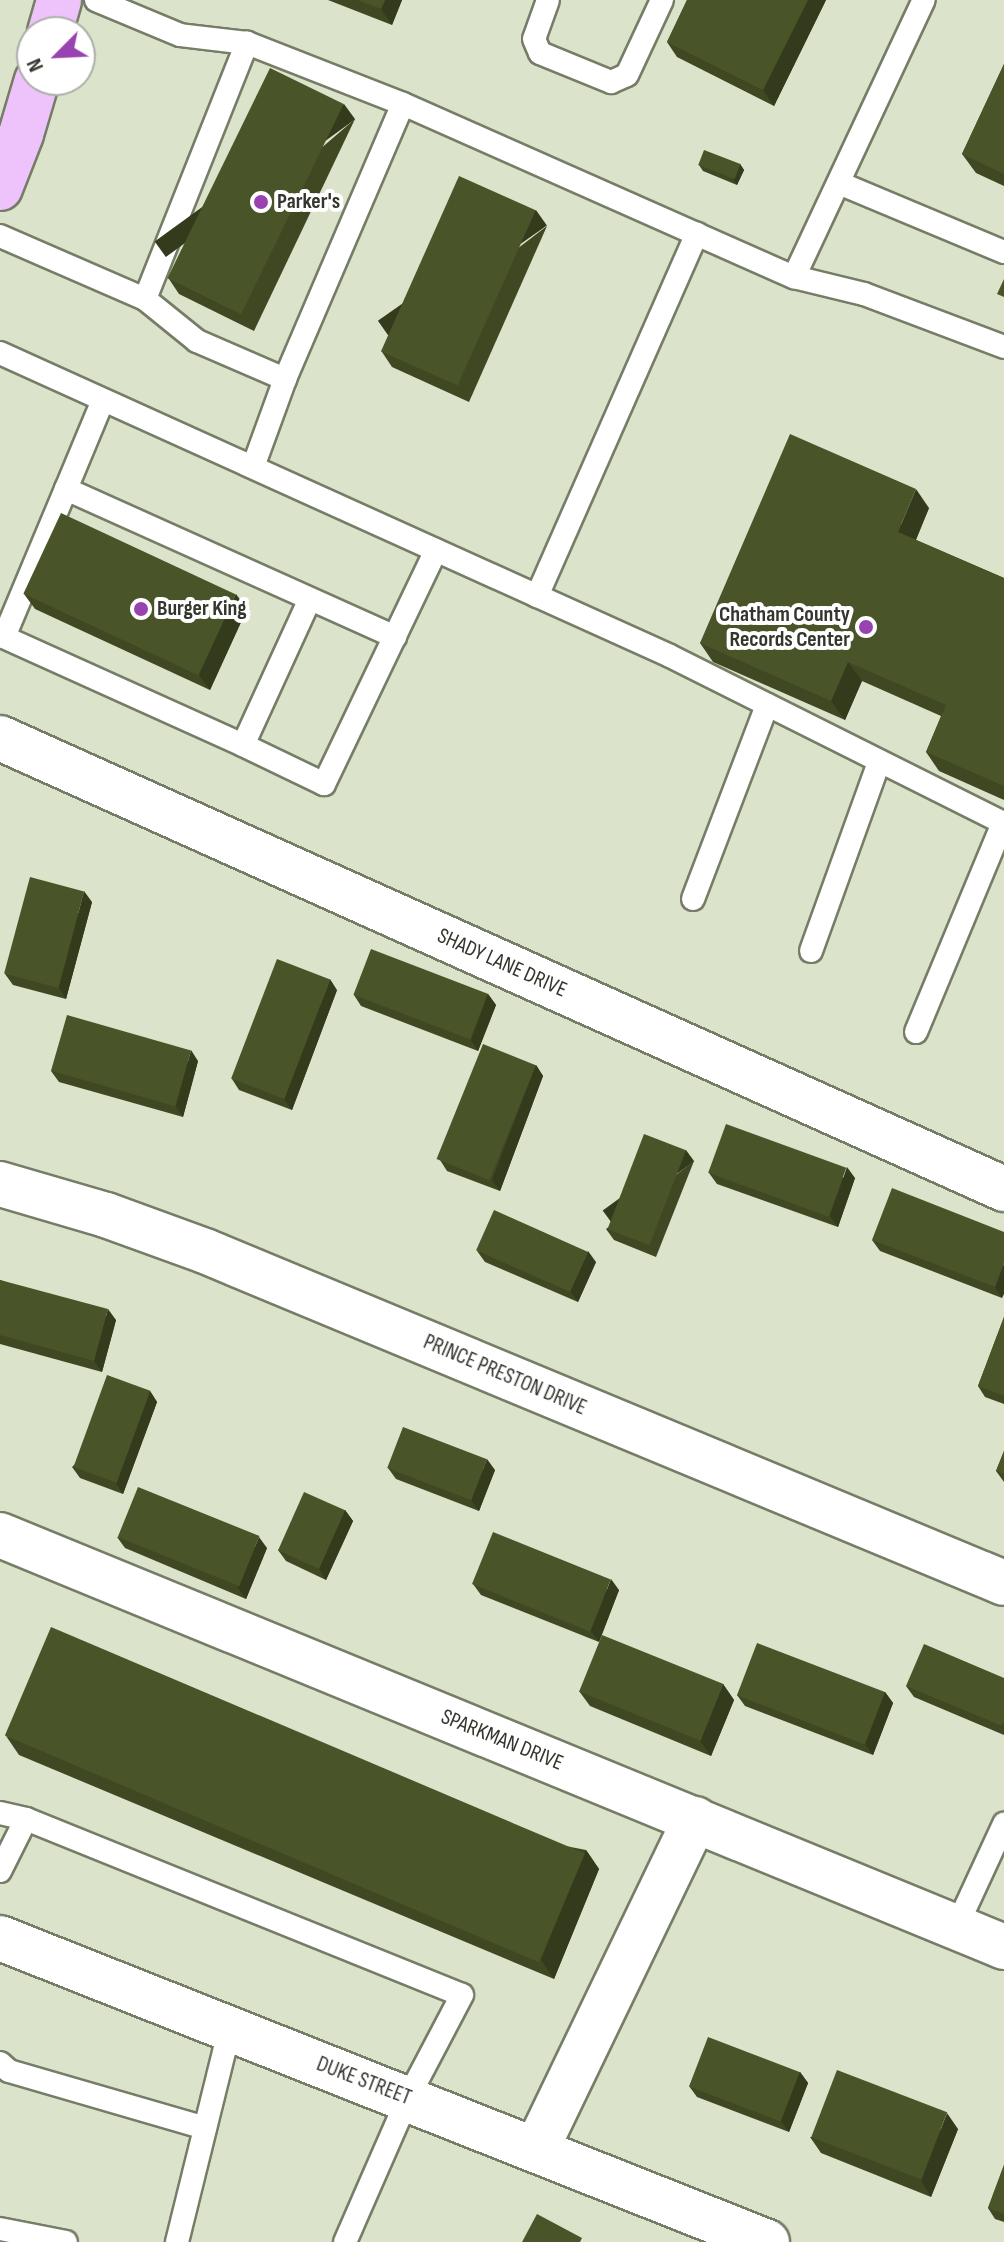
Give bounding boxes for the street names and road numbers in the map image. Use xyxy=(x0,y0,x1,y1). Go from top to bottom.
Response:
street label: SHADY LANE DRIVE xyxy=(433,923,571,1003)
street label: PRINCE PRESTON DRIVE xyxy=(419,1329,591,1421)
street label: SPARKMAN DRIVE xyxy=(437,1704,567,1776)
street label: DUKE STREET xyxy=(313,2051,415,2111)

